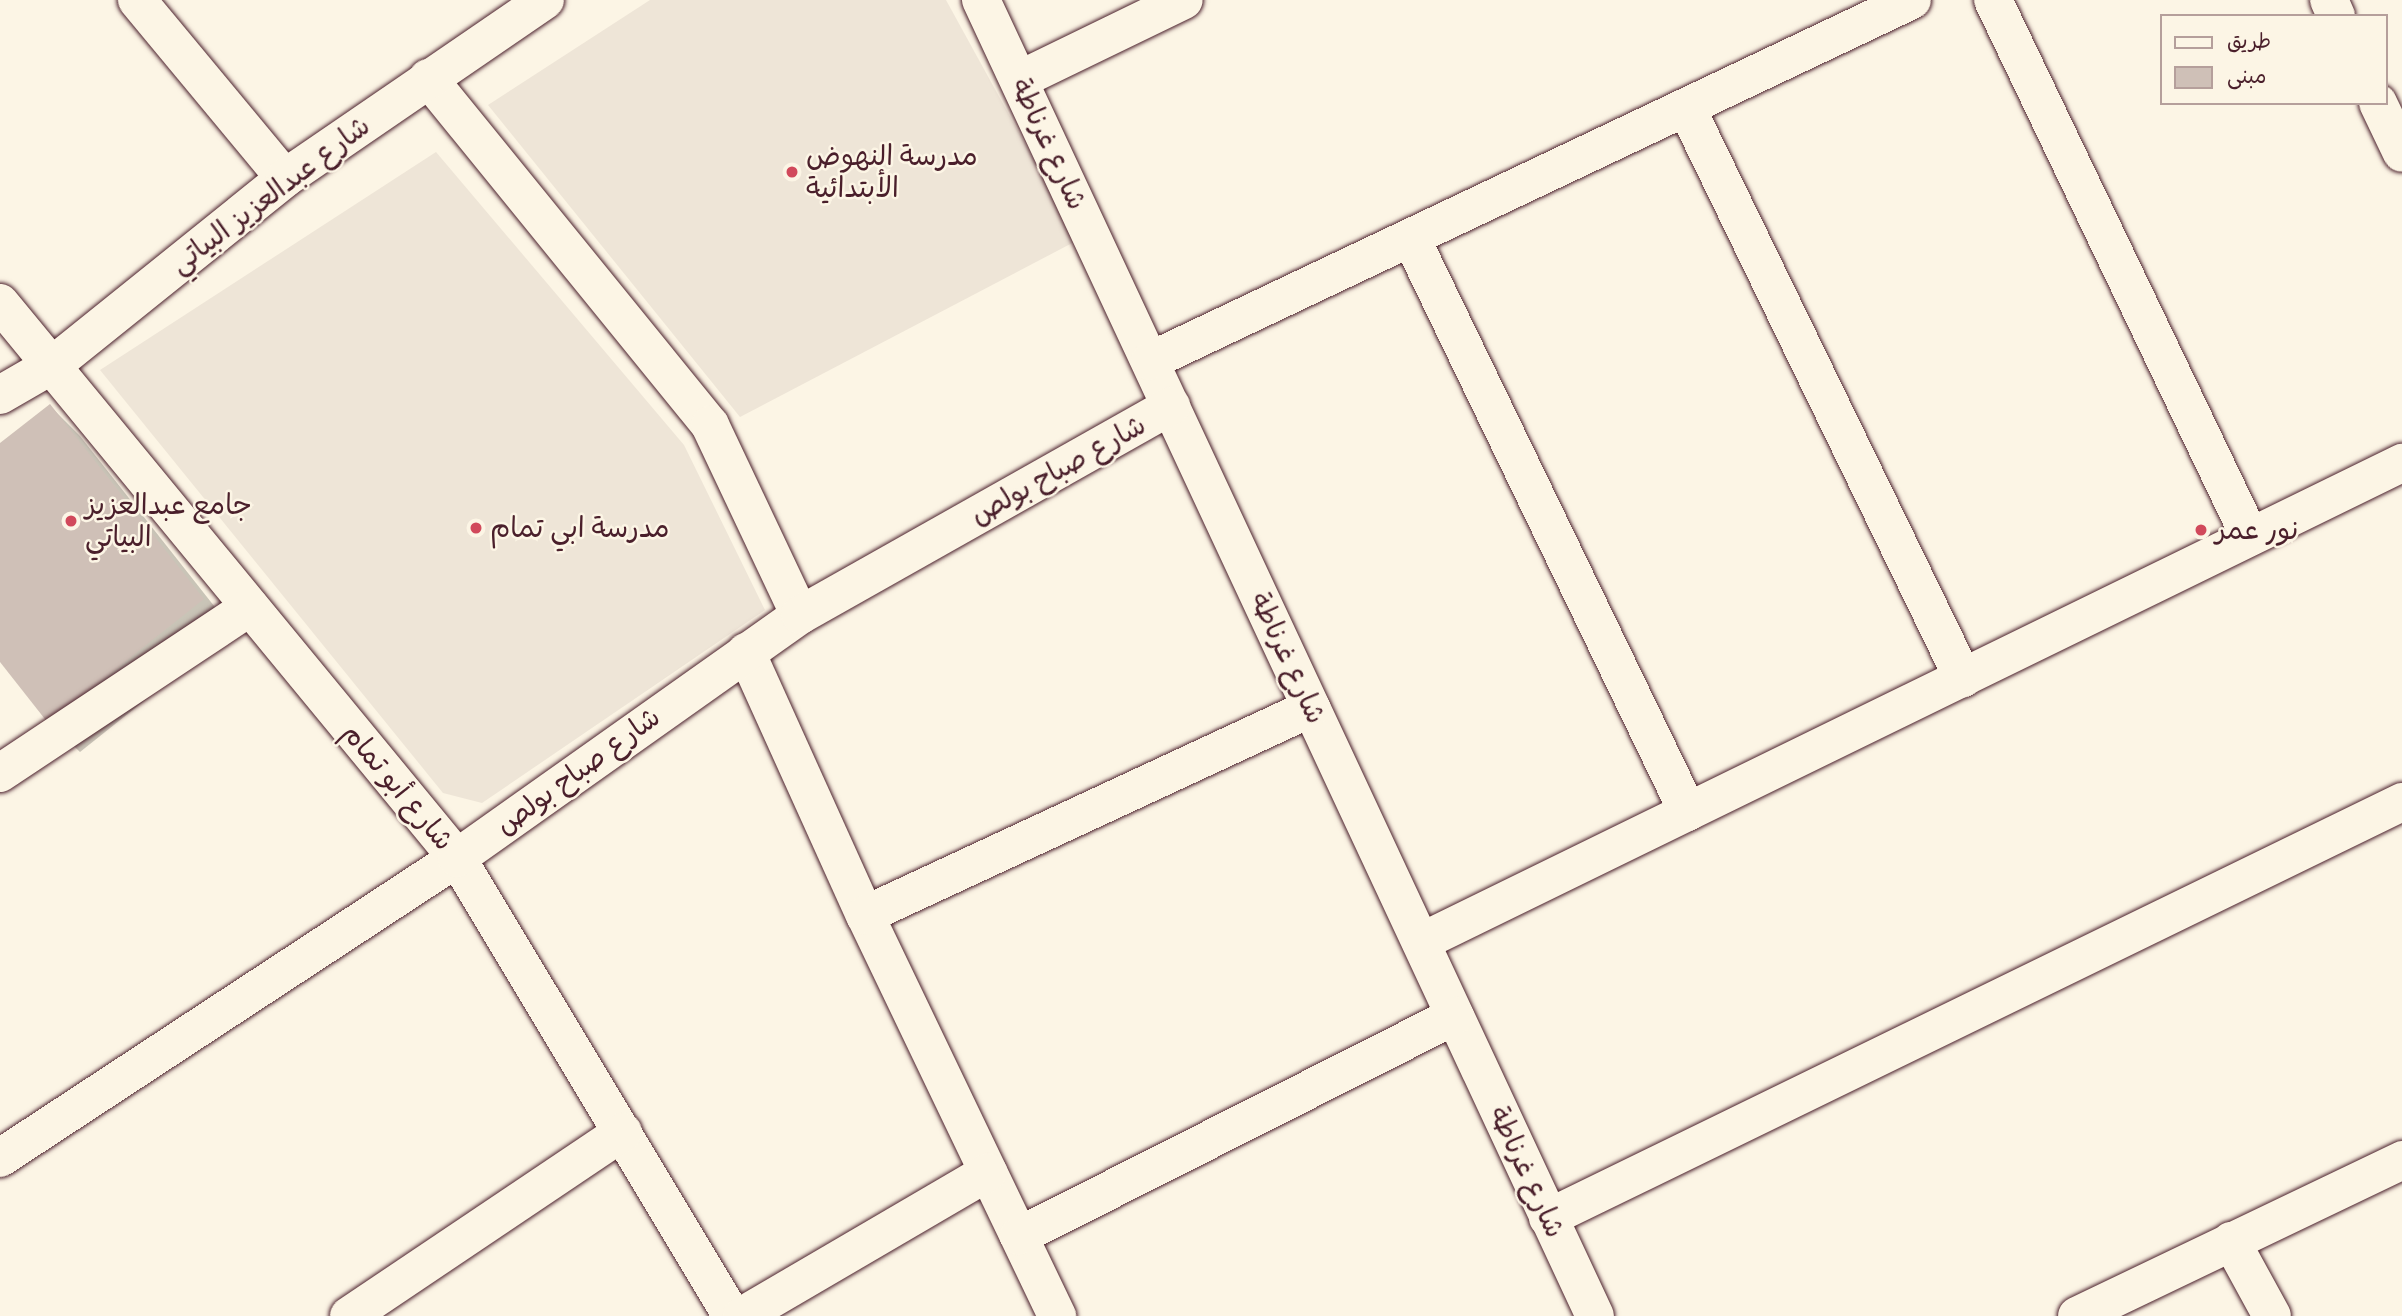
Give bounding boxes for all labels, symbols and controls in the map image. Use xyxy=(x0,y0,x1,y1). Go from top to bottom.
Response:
legend xyxy=(2160,14,2388,105)
text: طريق xyxy=(2227,28,2271,54)
text: مبنى xyxy=(2227,63,2266,89)
street label: شارع غرناطة xyxy=(1004,73,1094,215)
street label: شارع عبدالعزيز البياتي xyxy=(164,109,376,281)
place label: مدرسة النهوض الأبتدائية xyxy=(806,139,978,205)
marker: مدرسة النهوض الأبتدائية xyxy=(784,164,800,180)
street label: شارع صباح بولص xyxy=(965,408,1151,532)
place label: جامع عبدالعزيز البياتي xyxy=(85,488,252,554)
place label: مدرسة ابي تمام xyxy=(490,511,670,545)
marker: جامع عبدالعزيز البياتي xyxy=(63,513,79,529)
place label: نور عمر xyxy=(2215,513,2298,547)
marker: مدرسة ابي تمام xyxy=(468,520,484,536)
marker: نور عمر xyxy=(2193,522,2209,538)
street label: شارع غرناطة xyxy=(1243,587,1333,729)
street label: شارع صباح بولص xyxy=(489,700,667,842)
street label: شارع أبو تمام xyxy=(335,717,461,857)
street label: شارع غرناطة xyxy=(1482,1101,1572,1243)

